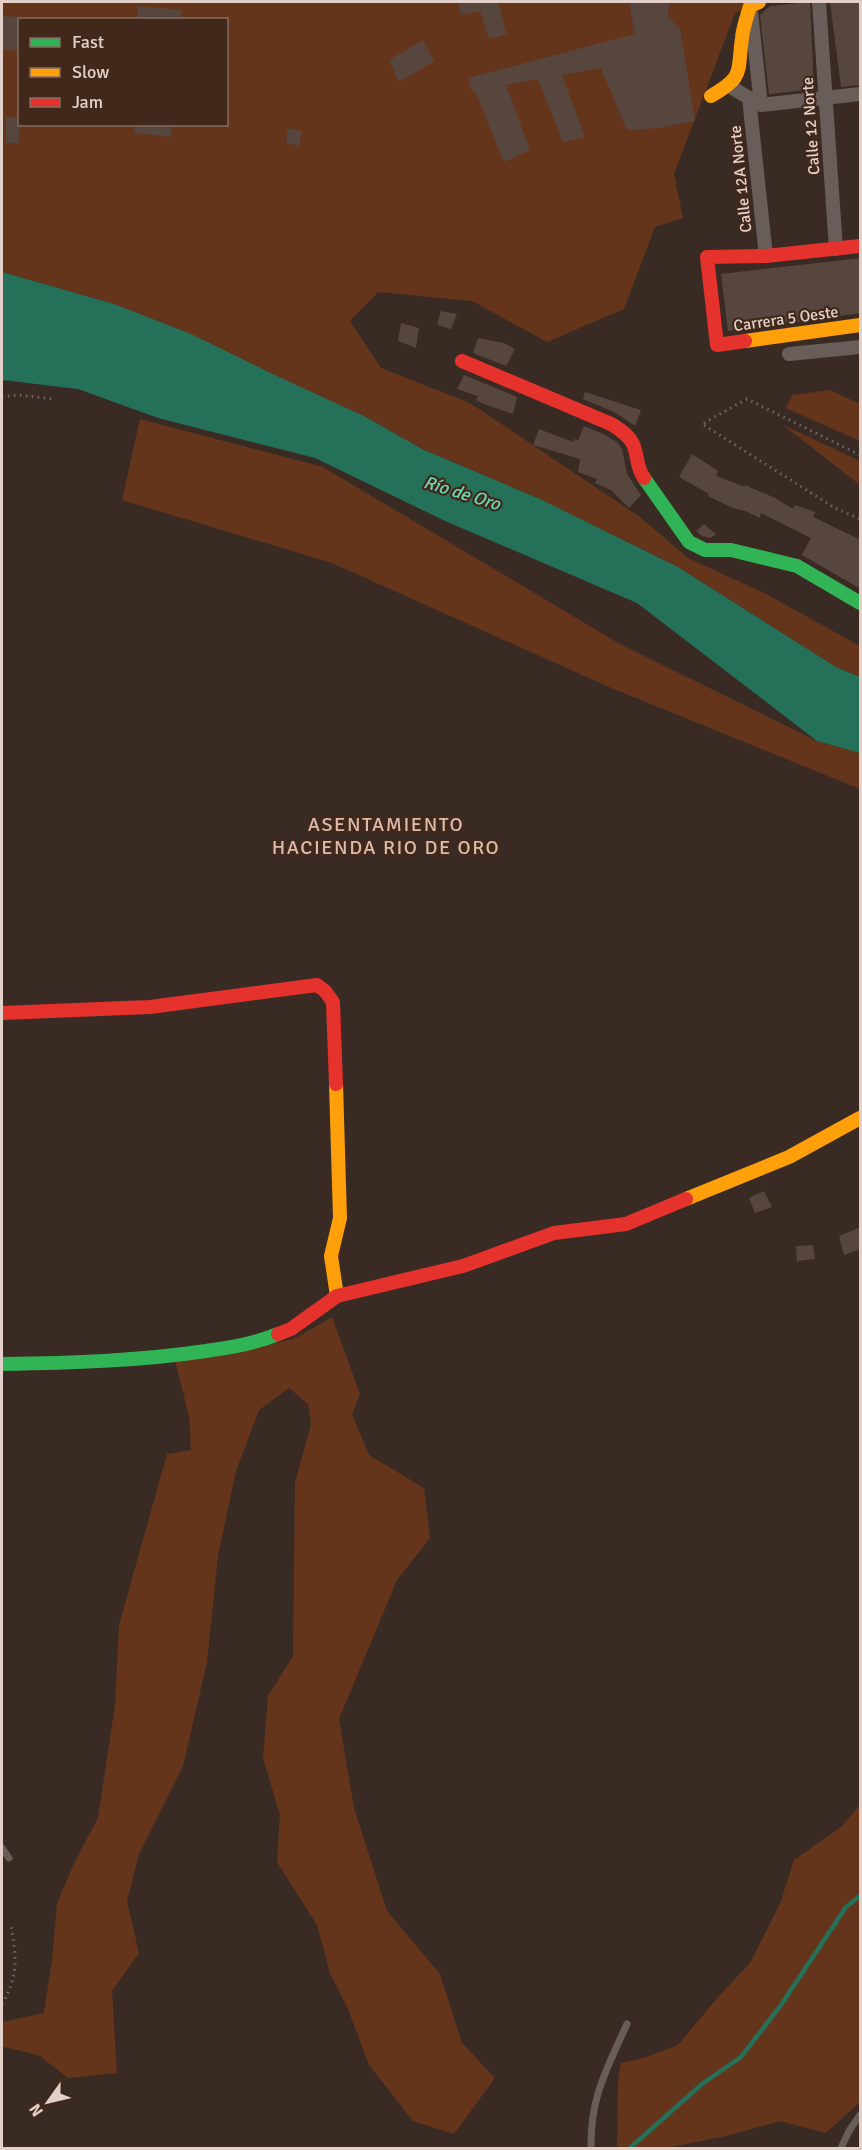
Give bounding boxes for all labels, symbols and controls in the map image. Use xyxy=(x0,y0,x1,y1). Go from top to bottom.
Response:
legend xyxy=(18,18,228,126)
text: Fast xyxy=(72,31,104,53)
text: Slow xyxy=(72,61,109,83)
street label: Calle 12 Norte xyxy=(798,76,824,176)
text: Jam xyxy=(72,91,103,113)
street label: Calle 12A Norte xyxy=(725,124,757,234)
street label: Carrera 5 Oeste xyxy=(732,302,840,336)
water label: Río de Oro xyxy=(421,471,505,516)
district label: ASENTAMIENTO HACIENDA RIO DE ORO xyxy=(272,812,500,860)
north arrow xyxy=(18,2072,78,2132)
text: N xyxy=(25,2100,48,2120)

